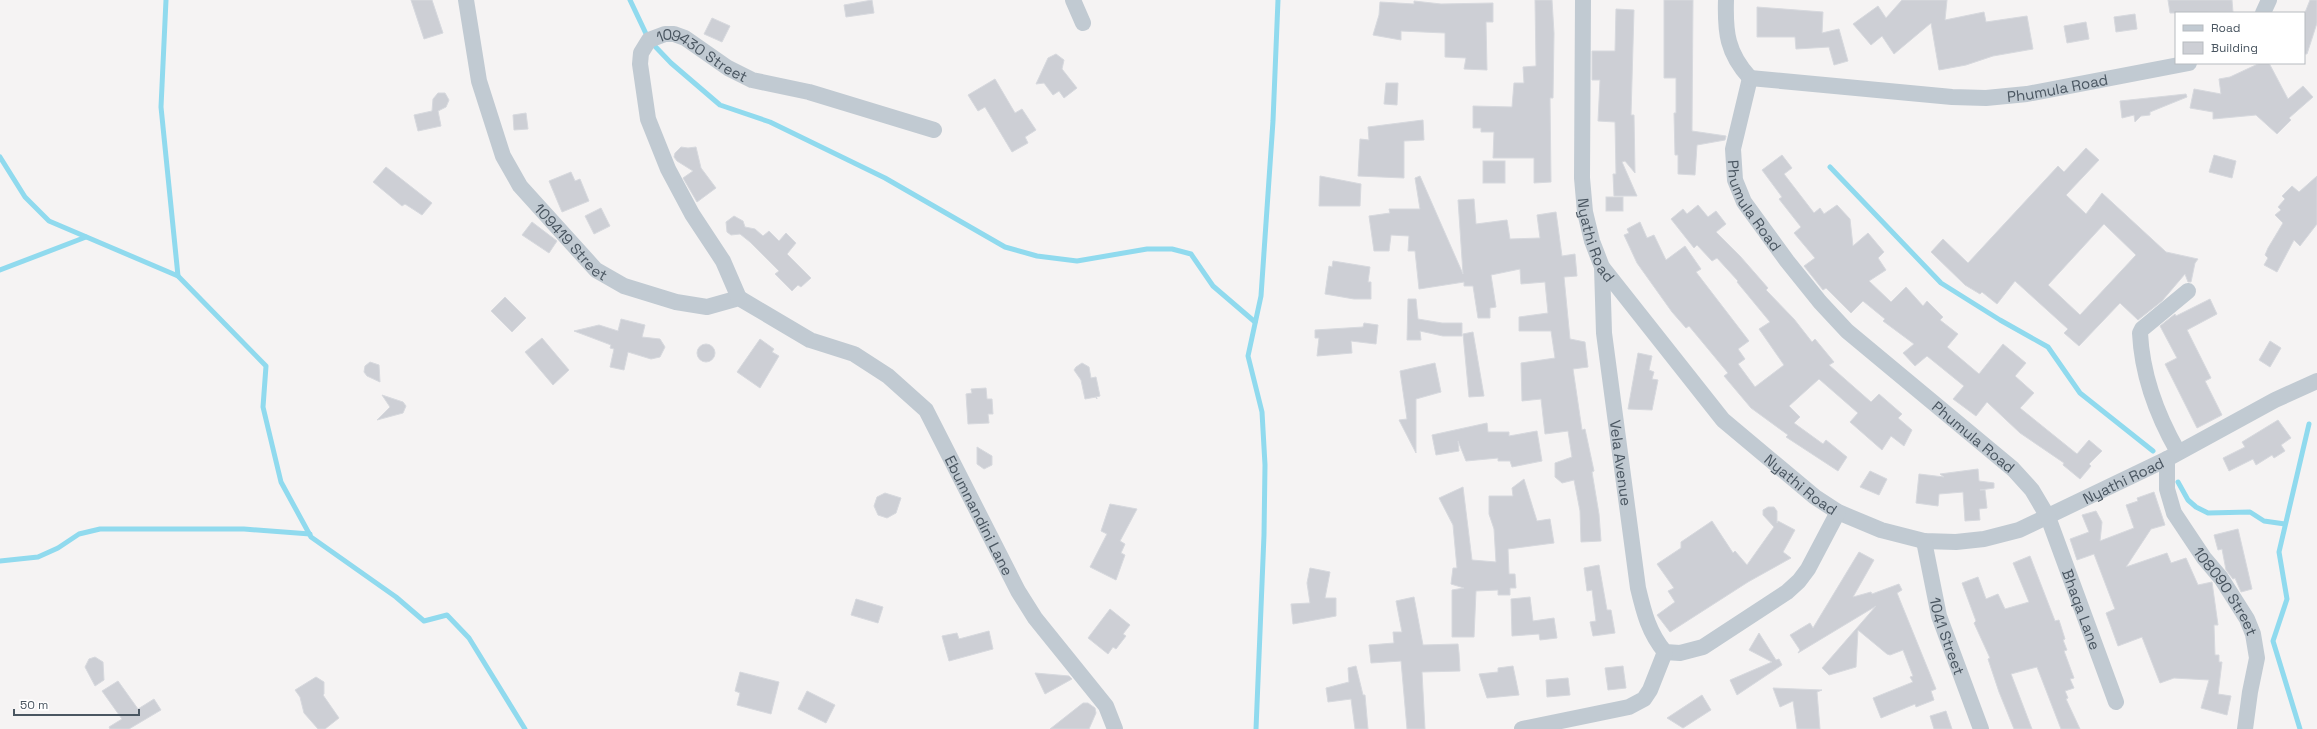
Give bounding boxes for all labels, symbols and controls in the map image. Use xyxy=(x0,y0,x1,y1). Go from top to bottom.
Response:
legend xyxy=(2175,12,2305,64)
text: Road xyxy=(2211,20,2240,36)
street label: 109430 Street xyxy=(653,24,751,86)
text: Building xyxy=(2211,40,2258,56)
street label: Phumula Road xyxy=(2006,69,2109,105)
street label: Phumula Road xyxy=(1724,159,1786,255)
street label: Nyathi Road xyxy=(1574,197,1619,286)
street label: 109419 Street xyxy=(530,199,611,284)
street label: Phumula Road xyxy=(1928,396,2019,476)
street label: Vela Avenue xyxy=(1606,419,1636,507)
street label: Nyathi Road xyxy=(1761,449,1841,519)
street label: Ebumnandini Lane xyxy=(941,452,1018,579)
street label: Nyathi Road xyxy=(2079,453,2167,508)
street label: 108090 Street xyxy=(2190,543,2262,638)
street label: Bhaqa Lane xyxy=(2058,566,2105,652)
street label: 1041 Street xyxy=(1926,596,1970,678)
scale bar xyxy=(14,691,139,717)
text: 50 m xyxy=(20,697,48,713)

